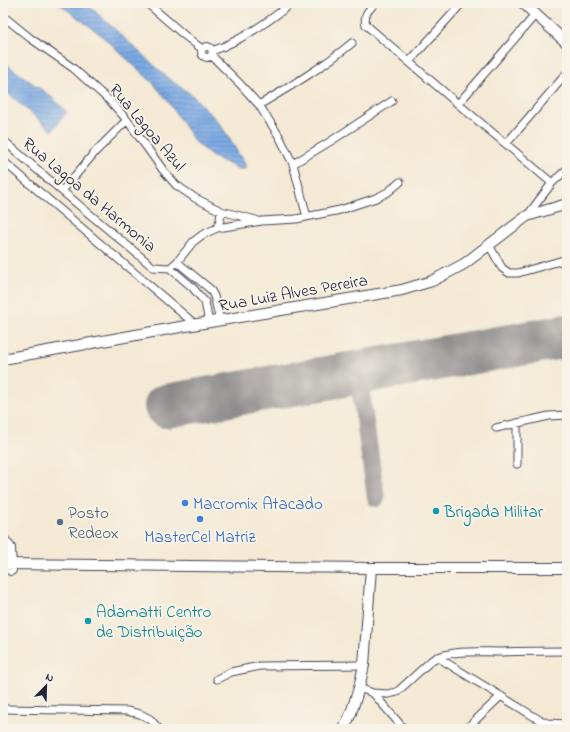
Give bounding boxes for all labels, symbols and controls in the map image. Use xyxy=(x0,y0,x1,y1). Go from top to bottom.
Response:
street label: Rua Lagoa Azul xyxy=(101,79,191,179)
street label: Rua Lagoa da Harmonia xyxy=(15,132,161,260)
street label: Rua Luiz Alves Pereira xyxy=(217,268,370,319)
place label: Macromix Atacado xyxy=(193,492,323,517)
marker: Macromix Atacado xyxy=(180,498,190,508)
place label: Brigada Militar xyxy=(443,500,544,527)
place label: Posto Redeox xyxy=(68,501,119,546)
marker: Brigada Militar xyxy=(431,506,441,516)
marker: MasterCel Matriz xyxy=(195,514,205,524)
marker: Posto Redeox xyxy=(55,517,65,527)
place label: MasterCel Matriz xyxy=(144,525,257,550)
place label: Adamatti Centro de Distribuição xyxy=(96,600,212,645)
marker: Adamatti Centro de Distribuição xyxy=(83,616,93,626)
north arrow xyxy=(26,666,66,706)
text: N xyxy=(43,669,56,687)

